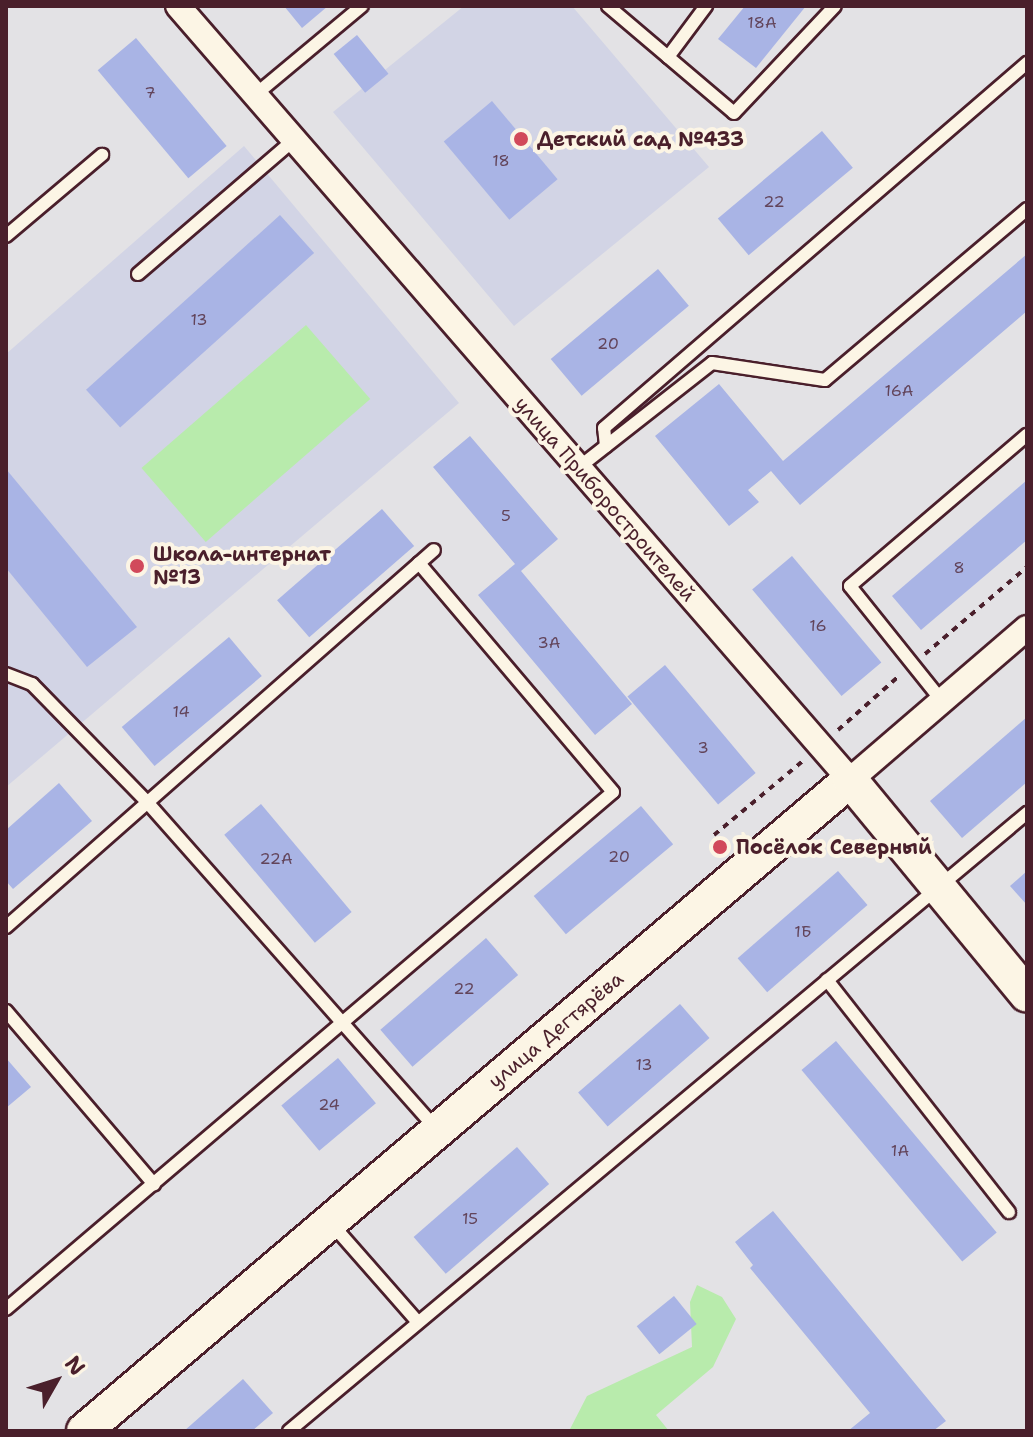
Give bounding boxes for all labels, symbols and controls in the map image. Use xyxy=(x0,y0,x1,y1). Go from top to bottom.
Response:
house number: 18А xyxy=(747,13,777,33)
house number: 7 xyxy=(144,83,156,103)
place label: Детский сад №433 xyxy=(537,127,744,151)
marker: Детский сад №433 xyxy=(512,130,530,148)
house number: 18 xyxy=(492,151,510,171)
house number: 22 xyxy=(763,192,785,212)
house number: 13 xyxy=(190,310,208,330)
house number: 20 xyxy=(597,334,619,354)
house number: 16А xyxy=(885,381,913,401)
street label: улица Приборостроителей xyxy=(510,392,700,606)
house number: 5 xyxy=(501,506,511,526)
place label: Школа-интернат №13 xyxy=(153,542,331,589)
marker: Школа-интернат №13 xyxy=(128,557,146,575)
house number: 8 xyxy=(953,558,965,578)
house number: 16 xyxy=(809,616,827,636)
house number: 3А xyxy=(538,633,560,653)
house number: 14 xyxy=(172,702,190,722)
house number: 3 xyxy=(697,738,709,758)
place label: Посёлок Северный xyxy=(736,835,932,859)
marker: Посёлок Северный xyxy=(711,838,729,856)
house number: 20 xyxy=(608,847,630,867)
house number: 22А xyxy=(259,849,293,869)
house number: 1Б xyxy=(794,922,812,942)
street label: улица Дегтярёва xyxy=(484,967,628,1093)
house number: 22 xyxy=(453,979,475,999)
house number: 13 xyxy=(635,1055,653,1075)
house number: 24 xyxy=(318,1095,340,1115)
house number: 1А xyxy=(891,1141,909,1161)
house number: 15 xyxy=(462,1209,478,1229)
north arrow xyxy=(16,1341,96,1421)
text: N xyxy=(58,1350,92,1381)

